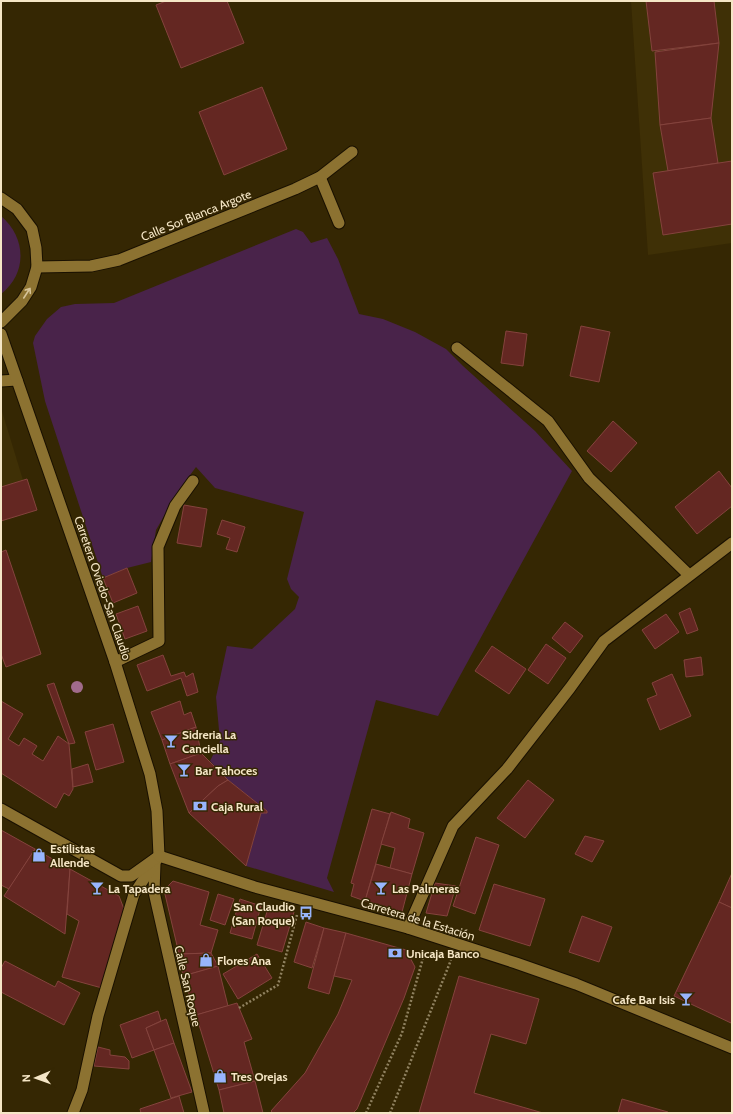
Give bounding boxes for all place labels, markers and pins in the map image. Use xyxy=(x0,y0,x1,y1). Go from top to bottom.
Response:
place label: Sidreria La Canciella xyxy=(182,727,236,756)
bar icon: Sidreria La Canciella xyxy=(163,733,179,749)
bar icon: Bar Tahoces xyxy=(176,762,192,778)
place label: Bar Tahoces xyxy=(195,763,257,778)
bank icon: Caja Rural xyxy=(192,798,208,814)
place label: Caja Rural xyxy=(211,799,263,814)
place label: Estilistas Allende xyxy=(50,841,95,870)
shop icon: Estilistas Allende xyxy=(31,847,47,863)
bar icon: La Tapadera xyxy=(89,880,105,896)
bar icon: Las Palmeras xyxy=(373,880,389,896)
place label: La Tapadera xyxy=(108,881,170,896)
place label: Las Palmeras xyxy=(392,881,459,896)
place label: San Claudio (San Roque) xyxy=(231,899,295,928)
bus stop icon: San Claudio (San Roque) xyxy=(298,905,314,921)
bank icon: Unicaja Banco xyxy=(387,945,403,961)
place label: Unicaja Banco xyxy=(406,946,479,961)
shop icon: Flores Ana xyxy=(198,952,214,968)
place label: Flores Ana xyxy=(217,953,271,968)
bar icon: Cafe Bar Isis xyxy=(678,991,694,1007)
place label: Cafe Bar Isis xyxy=(612,992,675,1007)
shop icon: Tres Orejas xyxy=(212,1068,228,1084)
place label: Tres Orejas xyxy=(231,1069,287,1084)

